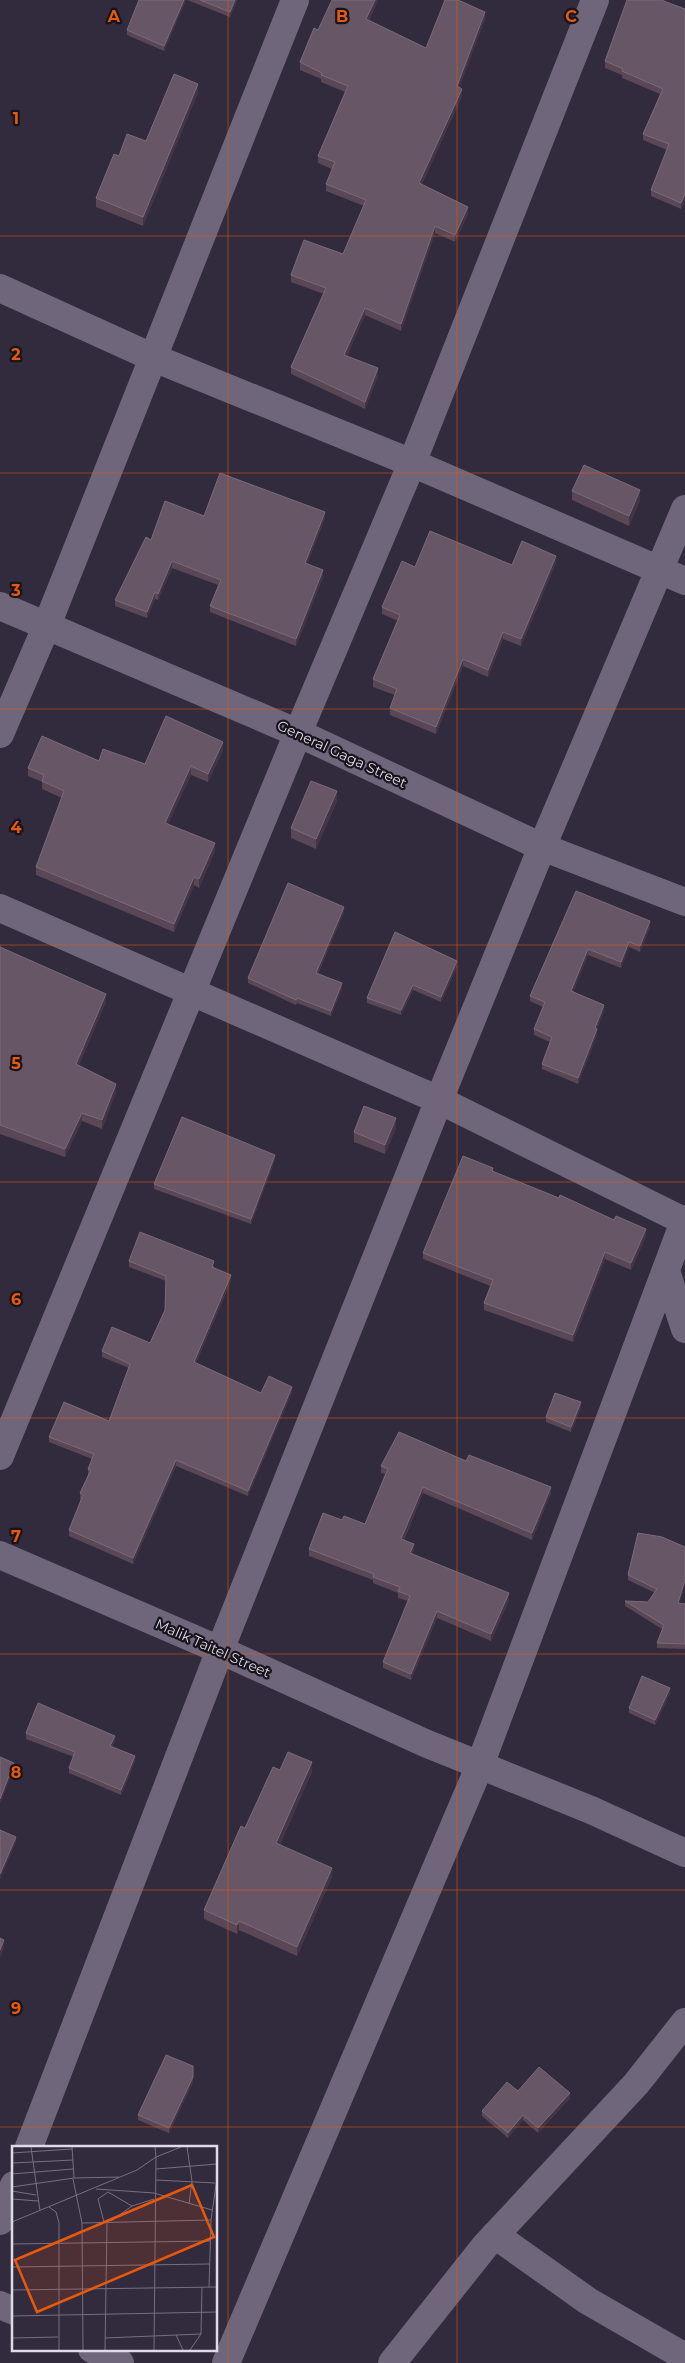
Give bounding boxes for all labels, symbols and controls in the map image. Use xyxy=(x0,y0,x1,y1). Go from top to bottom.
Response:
text: A xyxy=(107,7,121,26)
text: B xyxy=(336,7,348,26)
text: C xyxy=(565,7,577,26)
text: 1 xyxy=(13,109,19,128)
text: 2 xyxy=(11,345,21,364)
text: 3 xyxy=(10,581,21,600)
street label: General Gaga Street xyxy=(274,716,410,792)
text: 4 xyxy=(10,818,22,837)
text: 5 xyxy=(11,1054,21,1073)
text: 6 xyxy=(11,1290,21,1309)
text: 7 xyxy=(11,1527,21,1546)
street label: Malik Taitel Street xyxy=(153,1614,274,1682)
text: 8 xyxy=(11,1763,21,1782)
text: 9 xyxy=(11,1999,21,2018)
inset map xyxy=(12,2146,218,2350)

